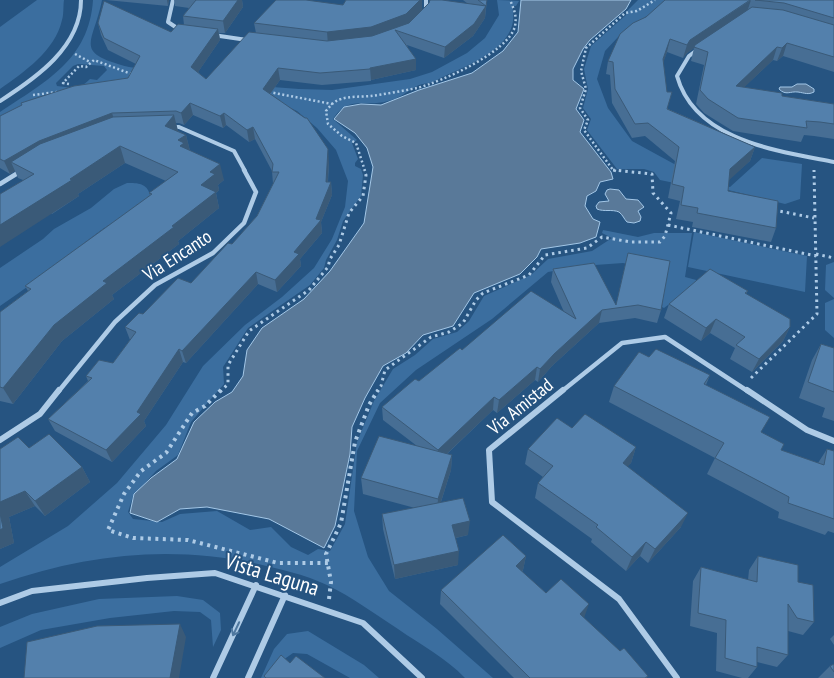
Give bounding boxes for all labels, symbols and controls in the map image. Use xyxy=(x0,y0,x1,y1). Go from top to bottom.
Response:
street label: Via Encanto xyxy=(137,224,216,287)
street label: Via Amistad xyxy=(482,372,557,440)
street label: Vista Laguna xyxy=(221,546,322,602)
one-way arrow xyxy=(230,622,240,637)

